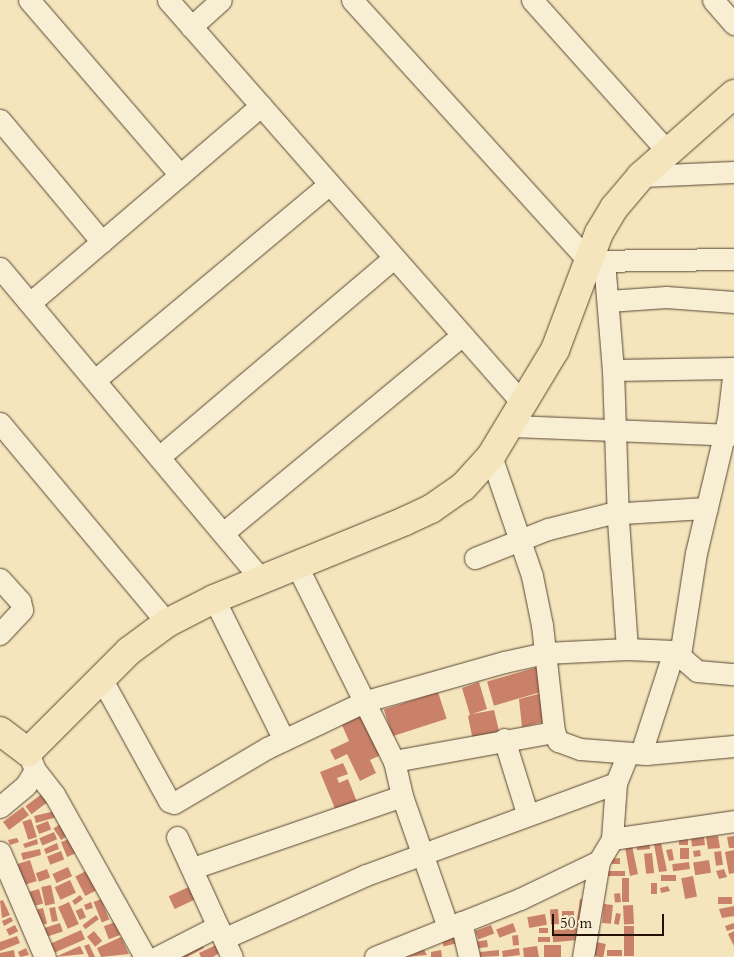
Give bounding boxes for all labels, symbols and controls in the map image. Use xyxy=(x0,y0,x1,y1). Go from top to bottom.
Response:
scale bar xyxy=(554,904,666,936)
text: 50 m xyxy=(560,913,592,933)

